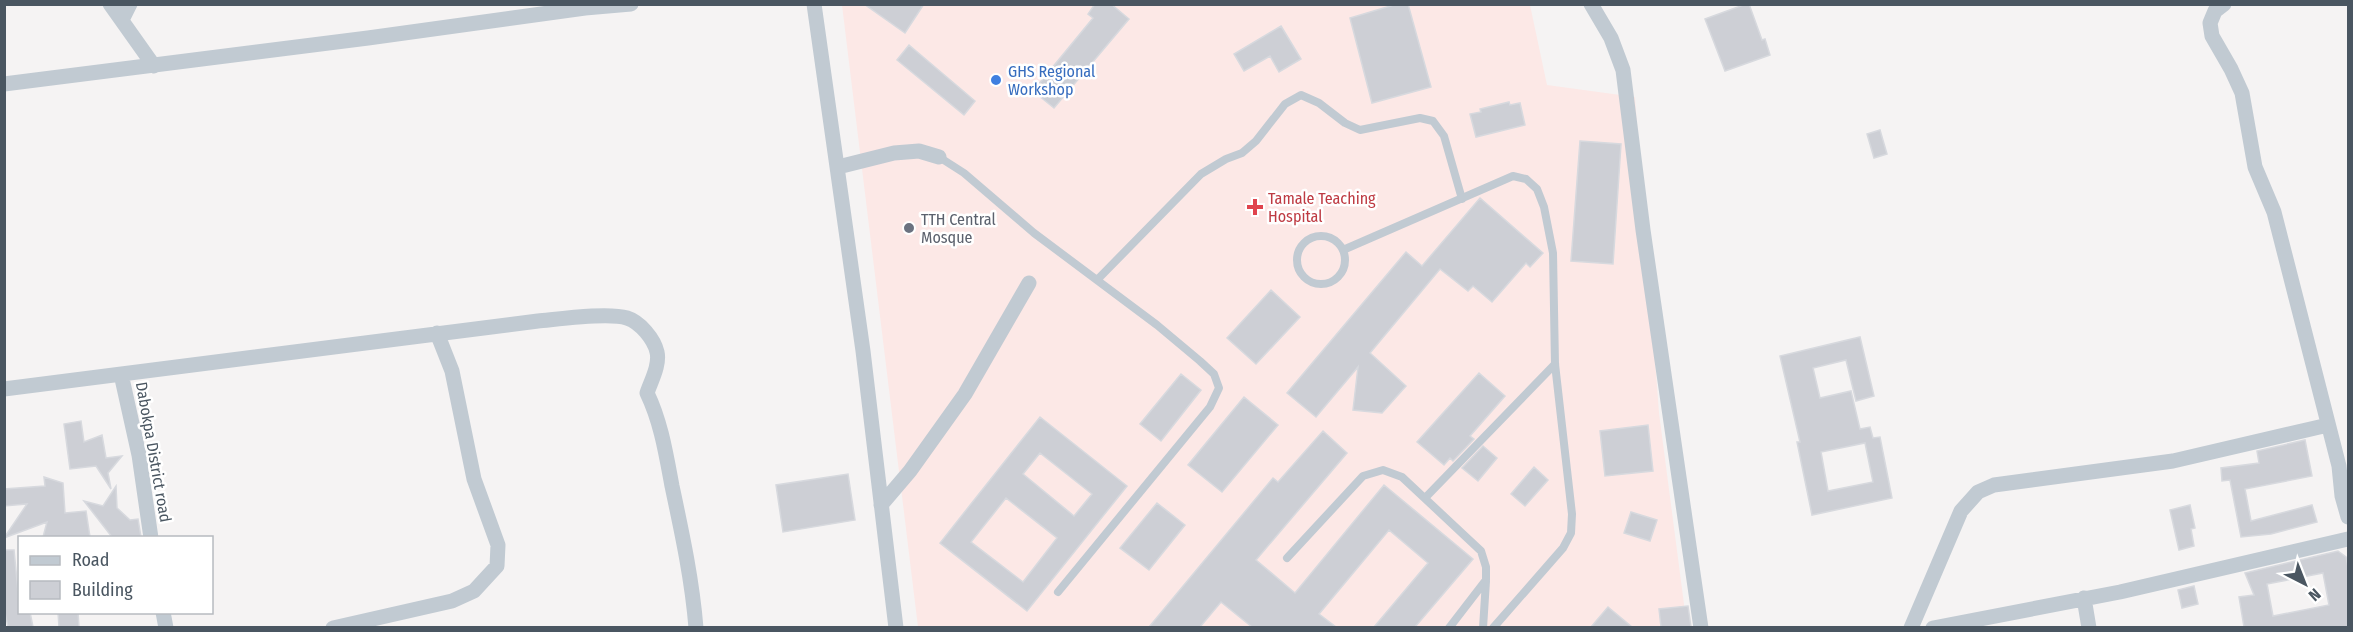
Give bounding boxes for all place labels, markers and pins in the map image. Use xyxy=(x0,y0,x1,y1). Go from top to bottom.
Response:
place label: GHS Regional Workshop xyxy=(1008,62,1095,99)
marker: GHS Regional Workshop xyxy=(989,73,1003,87)
place label: Tamale Teaching Hospital xyxy=(1268,189,1376,226)
marker: Tamale Teaching Hospital xyxy=(1246,198,1264,216)
place label: TTH Central Mosque xyxy=(921,210,996,247)
marker: TTH Central Mosque xyxy=(902,221,916,235)

